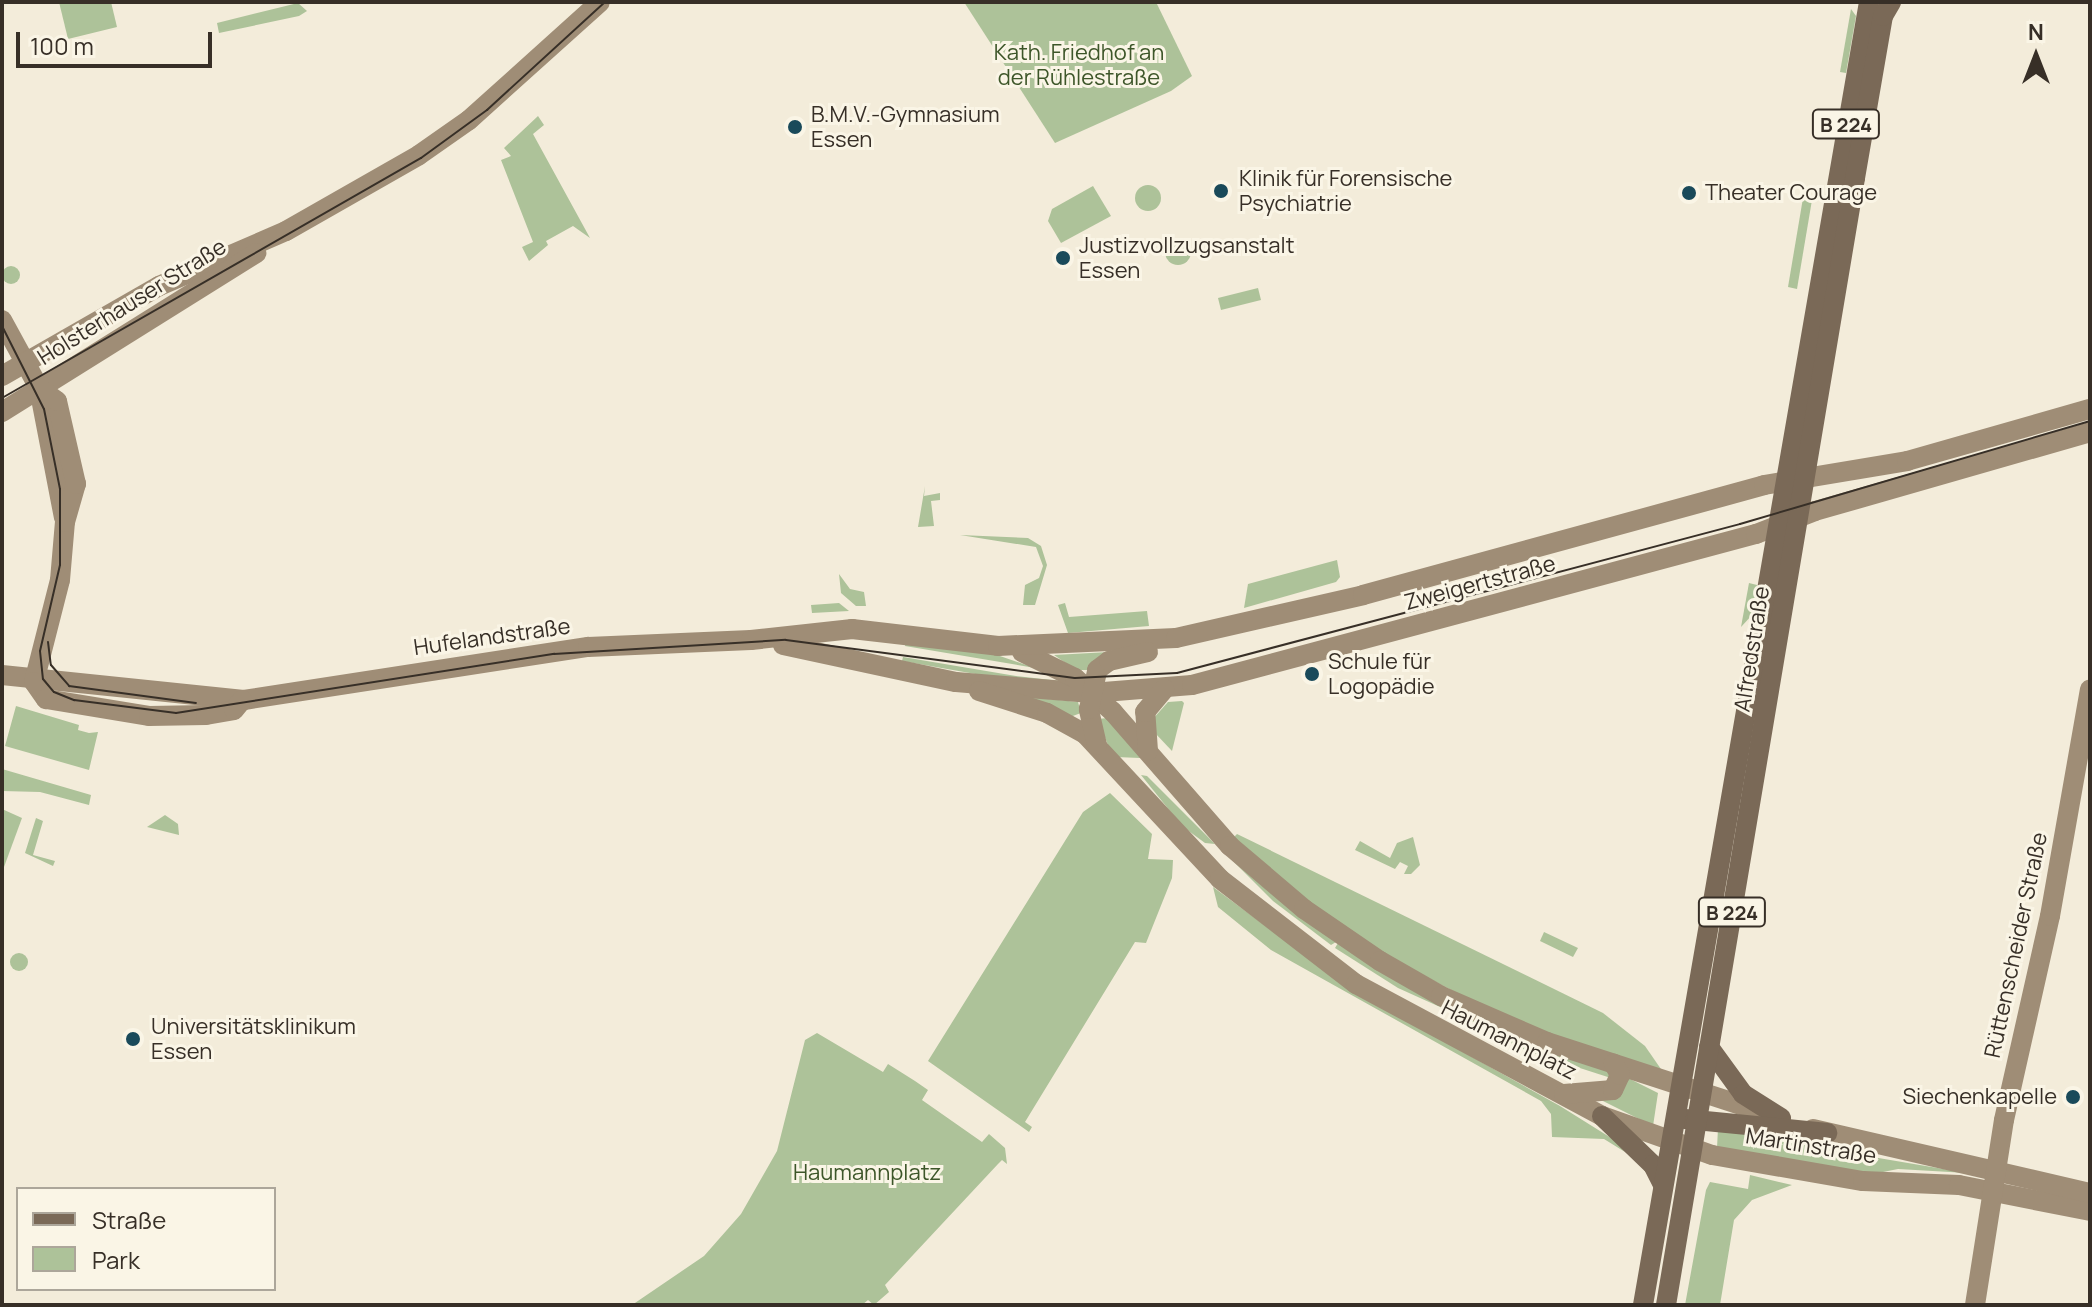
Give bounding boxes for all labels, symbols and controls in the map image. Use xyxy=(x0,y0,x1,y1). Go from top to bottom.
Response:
scale bar xyxy=(20,16,216,66)
north arrow xyxy=(1996,16,2076,96)
text: N xyxy=(2028,17,2044,47)
text: 100 m xyxy=(30,29,94,62)
park label: Kath. Friedhof an der Rühlestraße xyxy=(994,39,1164,90)
place label: B.M.V.-Gymnasium Essen xyxy=(811,101,1000,152)
road number: B 224 xyxy=(1810,108,1882,140)
marker: B.M.V.-Gymnasium Essen xyxy=(786,118,804,136)
place label: Klinik für Forensische Psychiatrie xyxy=(1239,165,1452,216)
marker: Klinik für Forensische Psychiatrie xyxy=(1210,180,1232,202)
place label: Theater Courage xyxy=(1705,180,1877,206)
marker: Theater Courage xyxy=(1680,184,1698,202)
place label: Justizvollzugsanstalt Essen xyxy=(1079,232,1295,284)
street label: Holsterhauser Straße xyxy=(33,233,231,371)
marker: Justizvollzugsanstalt Essen xyxy=(1054,249,1072,267)
street label: Zweigertstraße xyxy=(1402,550,1558,616)
street label: Alfredstraße xyxy=(1729,584,1775,714)
street label: Hufelandstraße xyxy=(412,613,572,661)
place label: Schule für Logopädie xyxy=(1328,648,1435,700)
marker: Schule für Logopädie xyxy=(1303,665,1321,683)
street label: Rüttenscheider Straße xyxy=(1979,830,2053,1060)
road number: B 224 xyxy=(1696,896,1768,928)
street label: Haumannplatz xyxy=(1437,995,1581,1085)
place label: Universitätsklinikum Essen xyxy=(151,1013,356,1064)
marker: Universitätsklinikum Essen xyxy=(122,1028,144,1050)
place label: Siechenkapelle xyxy=(1902,1084,2057,1110)
marker: Siechenkapelle xyxy=(2064,1088,2082,1106)
street label: Martinstraße xyxy=(1744,1123,1878,1169)
park label: Haumannplatz xyxy=(793,1160,941,1186)
legend xyxy=(16,1187,276,1291)
text: Straße xyxy=(92,1203,166,1236)
text: Park xyxy=(92,1243,140,1276)

